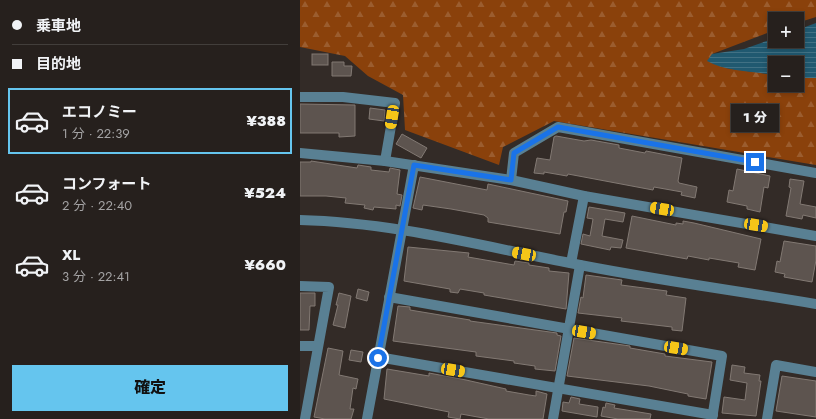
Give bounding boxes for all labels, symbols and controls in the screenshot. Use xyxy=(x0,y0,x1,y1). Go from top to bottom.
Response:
map controls xyxy=(768,12,804,92)
button: + xyxy=(768,12,804,48)
text: 乗車地 xyxy=(36,15,81,37)
text: 目的地 xyxy=(36,53,81,75)
button: − xyxy=(768,56,804,92)
text: エコノミー xyxy=(62,101,137,123)
icon: car xyxy=(14,103,50,139)
car xyxy=(384,104,400,130)
callout: 1 分 xyxy=(731,104,779,132)
text: 1 分 xyxy=(743,108,767,127)
text: ¥388 xyxy=(246,110,286,132)
text: 1 分 · 22:39 xyxy=(62,124,130,143)
route end xyxy=(746,153,764,171)
text: コンフォート xyxy=(62,173,152,195)
icon: car xyxy=(14,175,50,211)
text: ¥524 xyxy=(244,182,286,204)
text: 2 分 · 22:40 xyxy=(62,196,132,215)
car xyxy=(649,201,675,217)
car xyxy=(743,217,769,233)
text: XL xyxy=(62,244,80,266)
car xyxy=(511,246,537,262)
icon: car xyxy=(14,247,50,283)
text: ¥660 xyxy=(244,254,286,276)
text: 3 分 · 22:41 xyxy=(62,267,130,286)
car xyxy=(571,324,597,340)
car xyxy=(663,340,689,356)
route start xyxy=(369,349,387,367)
car xyxy=(440,362,466,378)
button: 確定 xyxy=(12,365,288,411)

